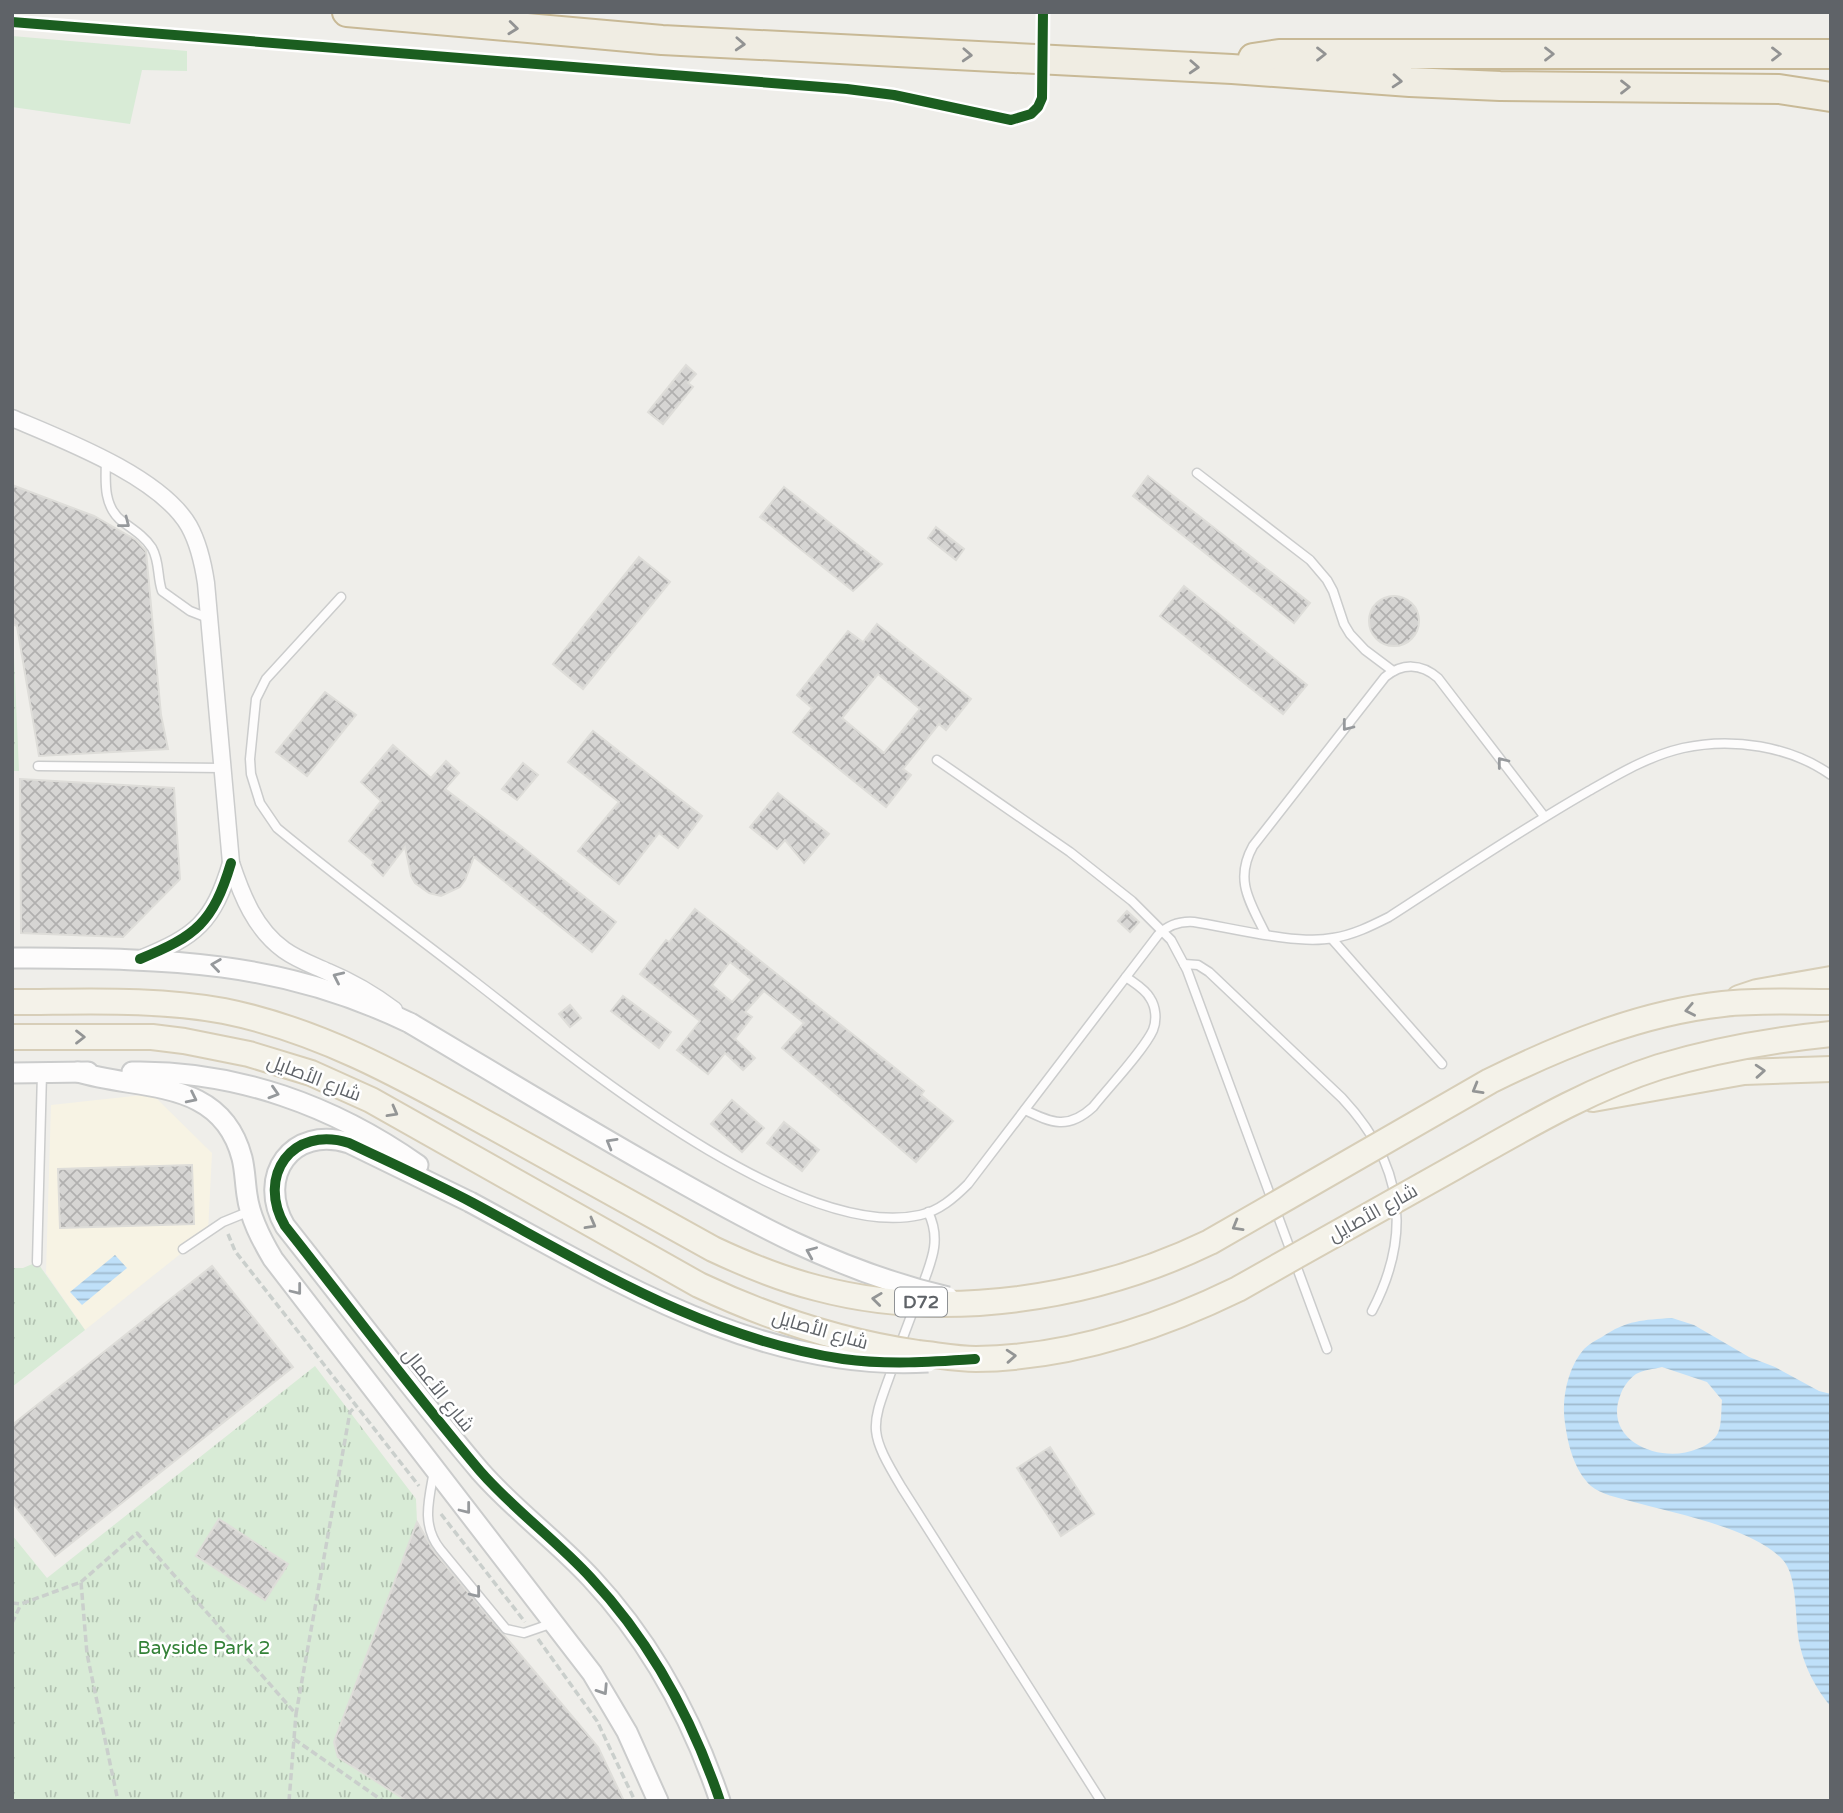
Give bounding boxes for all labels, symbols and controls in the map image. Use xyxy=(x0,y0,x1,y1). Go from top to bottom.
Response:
one-way arrow xyxy=(507,20,519,35)
one-way arrow xyxy=(734,36,745,51)
one-way arrow xyxy=(1316,46,1327,62)
one-way arrow xyxy=(1544,46,1554,62)
one-way arrow xyxy=(1771,46,1782,62)
one-way arrow xyxy=(962,48,973,63)
one-way arrow xyxy=(1189,59,1200,74)
one-way arrow xyxy=(1392,73,1403,88)
one-way arrow xyxy=(1620,79,1630,95)
one-way arrow xyxy=(118,515,130,528)
one-way arrow xyxy=(1342,718,1355,731)
one-way arrow xyxy=(1498,758,1511,770)
one-way arrow xyxy=(210,958,222,973)
one-way arrow xyxy=(333,971,346,985)
one-way arrow xyxy=(1684,1001,1696,1016)
one-way arrow xyxy=(76,1029,86,1045)
street label: شارع الأصايل xyxy=(263,1050,364,1108)
one-way arrow xyxy=(1754,1064,1765,1079)
one-way arrow xyxy=(1472,1081,1485,1094)
one-way arrow xyxy=(268,1084,280,1099)
one-way arrow xyxy=(185,1089,197,1103)
one-way arrow xyxy=(385,1104,398,1117)
one-way arrow xyxy=(606,1138,619,1151)
street label: شارع الأصايل xyxy=(1325,1179,1422,1248)
one-way arrow xyxy=(583,1216,596,1229)
one-way arrow xyxy=(1232,1218,1245,1231)
one-way arrow xyxy=(806,1246,818,1260)
one-way arrow xyxy=(288,1282,301,1295)
road number: D72 xyxy=(895,1288,947,1316)
one-way arrow xyxy=(871,1292,883,1307)
street label: شارع الأصايل xyxy=(769,1306,870,1356)
street label: شارع الأعمال xyxy=(396,1344,478,1438)
one-way arrow xyxy=(1006,1349,1017,1364)
one-way arrow xyxy=(457,1501,470,1514)
one-way arrow xyxy=(468,1585,480,1598)
park label: Bayside Park 2 xyxy=(138,1637,270,1659)
one-way arrow xyxy=(595,1683,608,1696)

